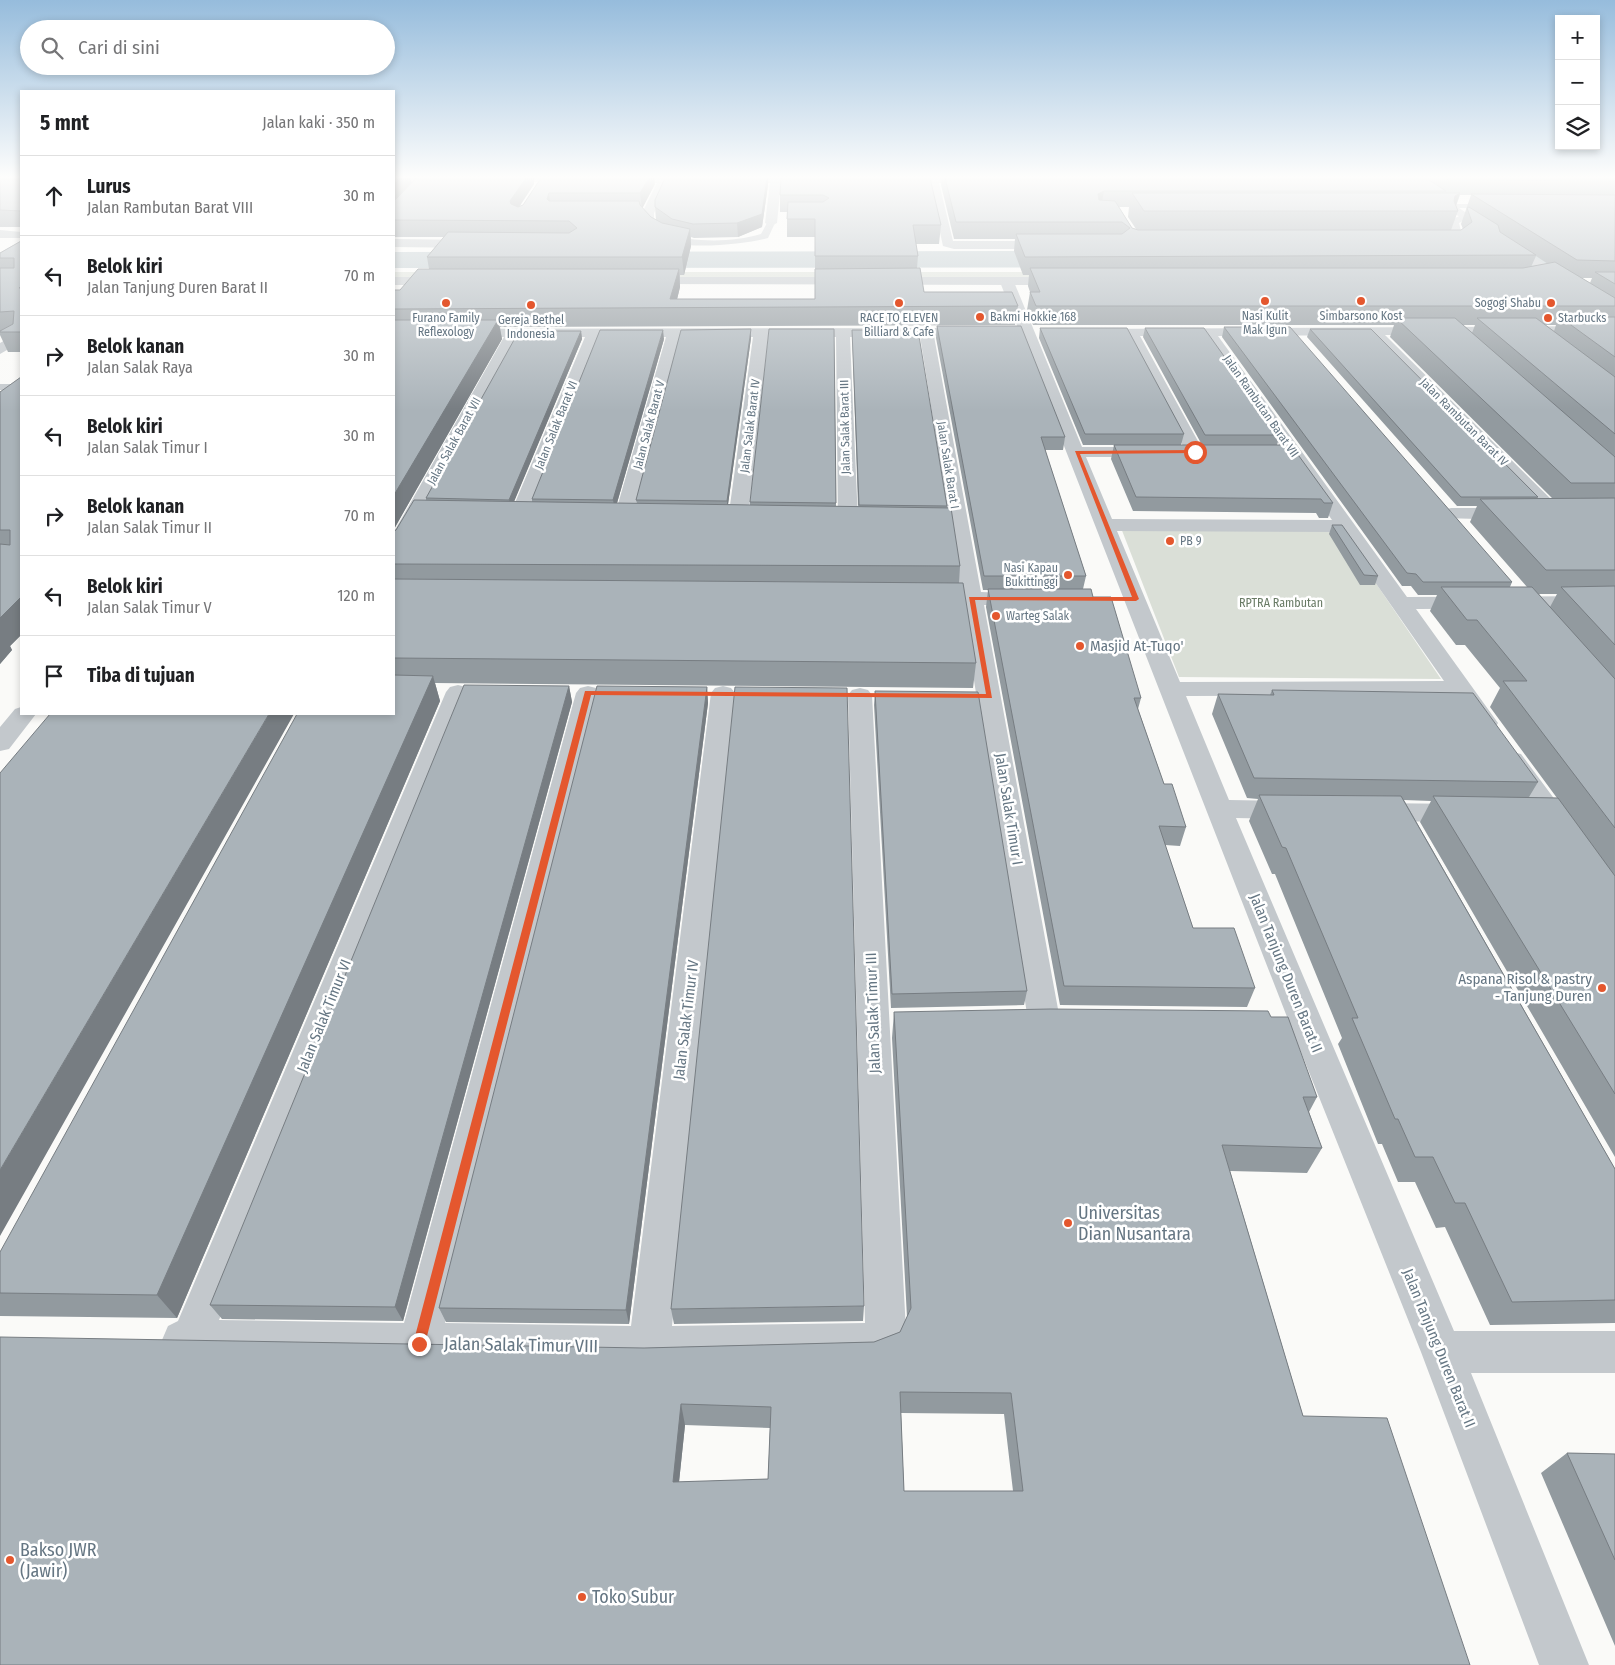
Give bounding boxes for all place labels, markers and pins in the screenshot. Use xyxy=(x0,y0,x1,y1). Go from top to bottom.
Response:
marker: Nasi Kulit Mak Igun xyxy=(1259,295,1271,307)
marker: Simbarsono Kost xyxy=(1355,295,1367,307)
place label: Sogogi Shabu xyxy=(1475,296,1541,310)
marker: Furano Family Reflexology xyxy=(440,297,452,309)
marker: RACE TO ELEVEN Billiard & Cafe xyxy=(893,297,905,309)
marker: Sogogi Shabu xyxy=(1545,297,1557,309)
marker: Gereja Bethel Indonesia xyxy=(525,299,537,311)
place label: Nasi Kulit Mak Igun xyxy=(1242,309,1288,337)
place label: Simbarsono Kost xyxy=(1320,309,1402,323)
place label: Bakmi Hokkie 168 xyxy=(990,310,1076,324)
place label: Furano Family Reflexology xyxy=(412,311,480,339)
place label: RACE TO ELEVEN Billiard & Cafe xyxy=(860,311,938,339)
marker: Bakmi Hokkie 168 xyxy=(974,311,986,323)
place label: Starbucks xyxy=(1558,311,1606,325)
marker: Starbucks xyxy=(1542,312,1554,324)
place label: Gereja Bethel Indonesia xyxy=(498,313,564,341)
place label: PB 9 xyxy=(1180,534,1202,548)
marker: PB 9 xyxy=(1164,535,1176,547)
place label: Nasi Kapau Bukittinggi xyxy=(1003,561,1058,589)
marker: Nasi Kapau Bukittinggi xyxy=(1062,569,1074,581)
place label: Warteg Salak xyxy=(1006,609,1070,623)
marker: Warteg Salak xyxy=(990,610,1002,622)
place label: Masjid At-Tuqo' xyxy=(1090,637,1183,655)
marker: Masjid At-Tuqo' xyxy=(1074,640,1086,652)
place label: Aspana Risol & pastry - Tanjung Duren xyxy=(1458,970,1592,1005)
marker: Aspana Risol & pastry - Tanjung Duren xyxy=(1596,982,1608,994)
place label: Universitas Dian Nusantara xyxy=(1078,1202,1191,1245)
marker: Universitas Dian Nusantara xyxy=(1062,1217,1074,1229)
place label: Bakso JWR (Jawir) xyxy=(20,1539,97,1582)
marker: Bakso JWR (Jawir) xyxy=(4,1554,16,1566)
place label: Toko Subur xyxy=(592,1586,675,1608)
marker: Toko Subur xyxy=(576,1591,588,1603)

